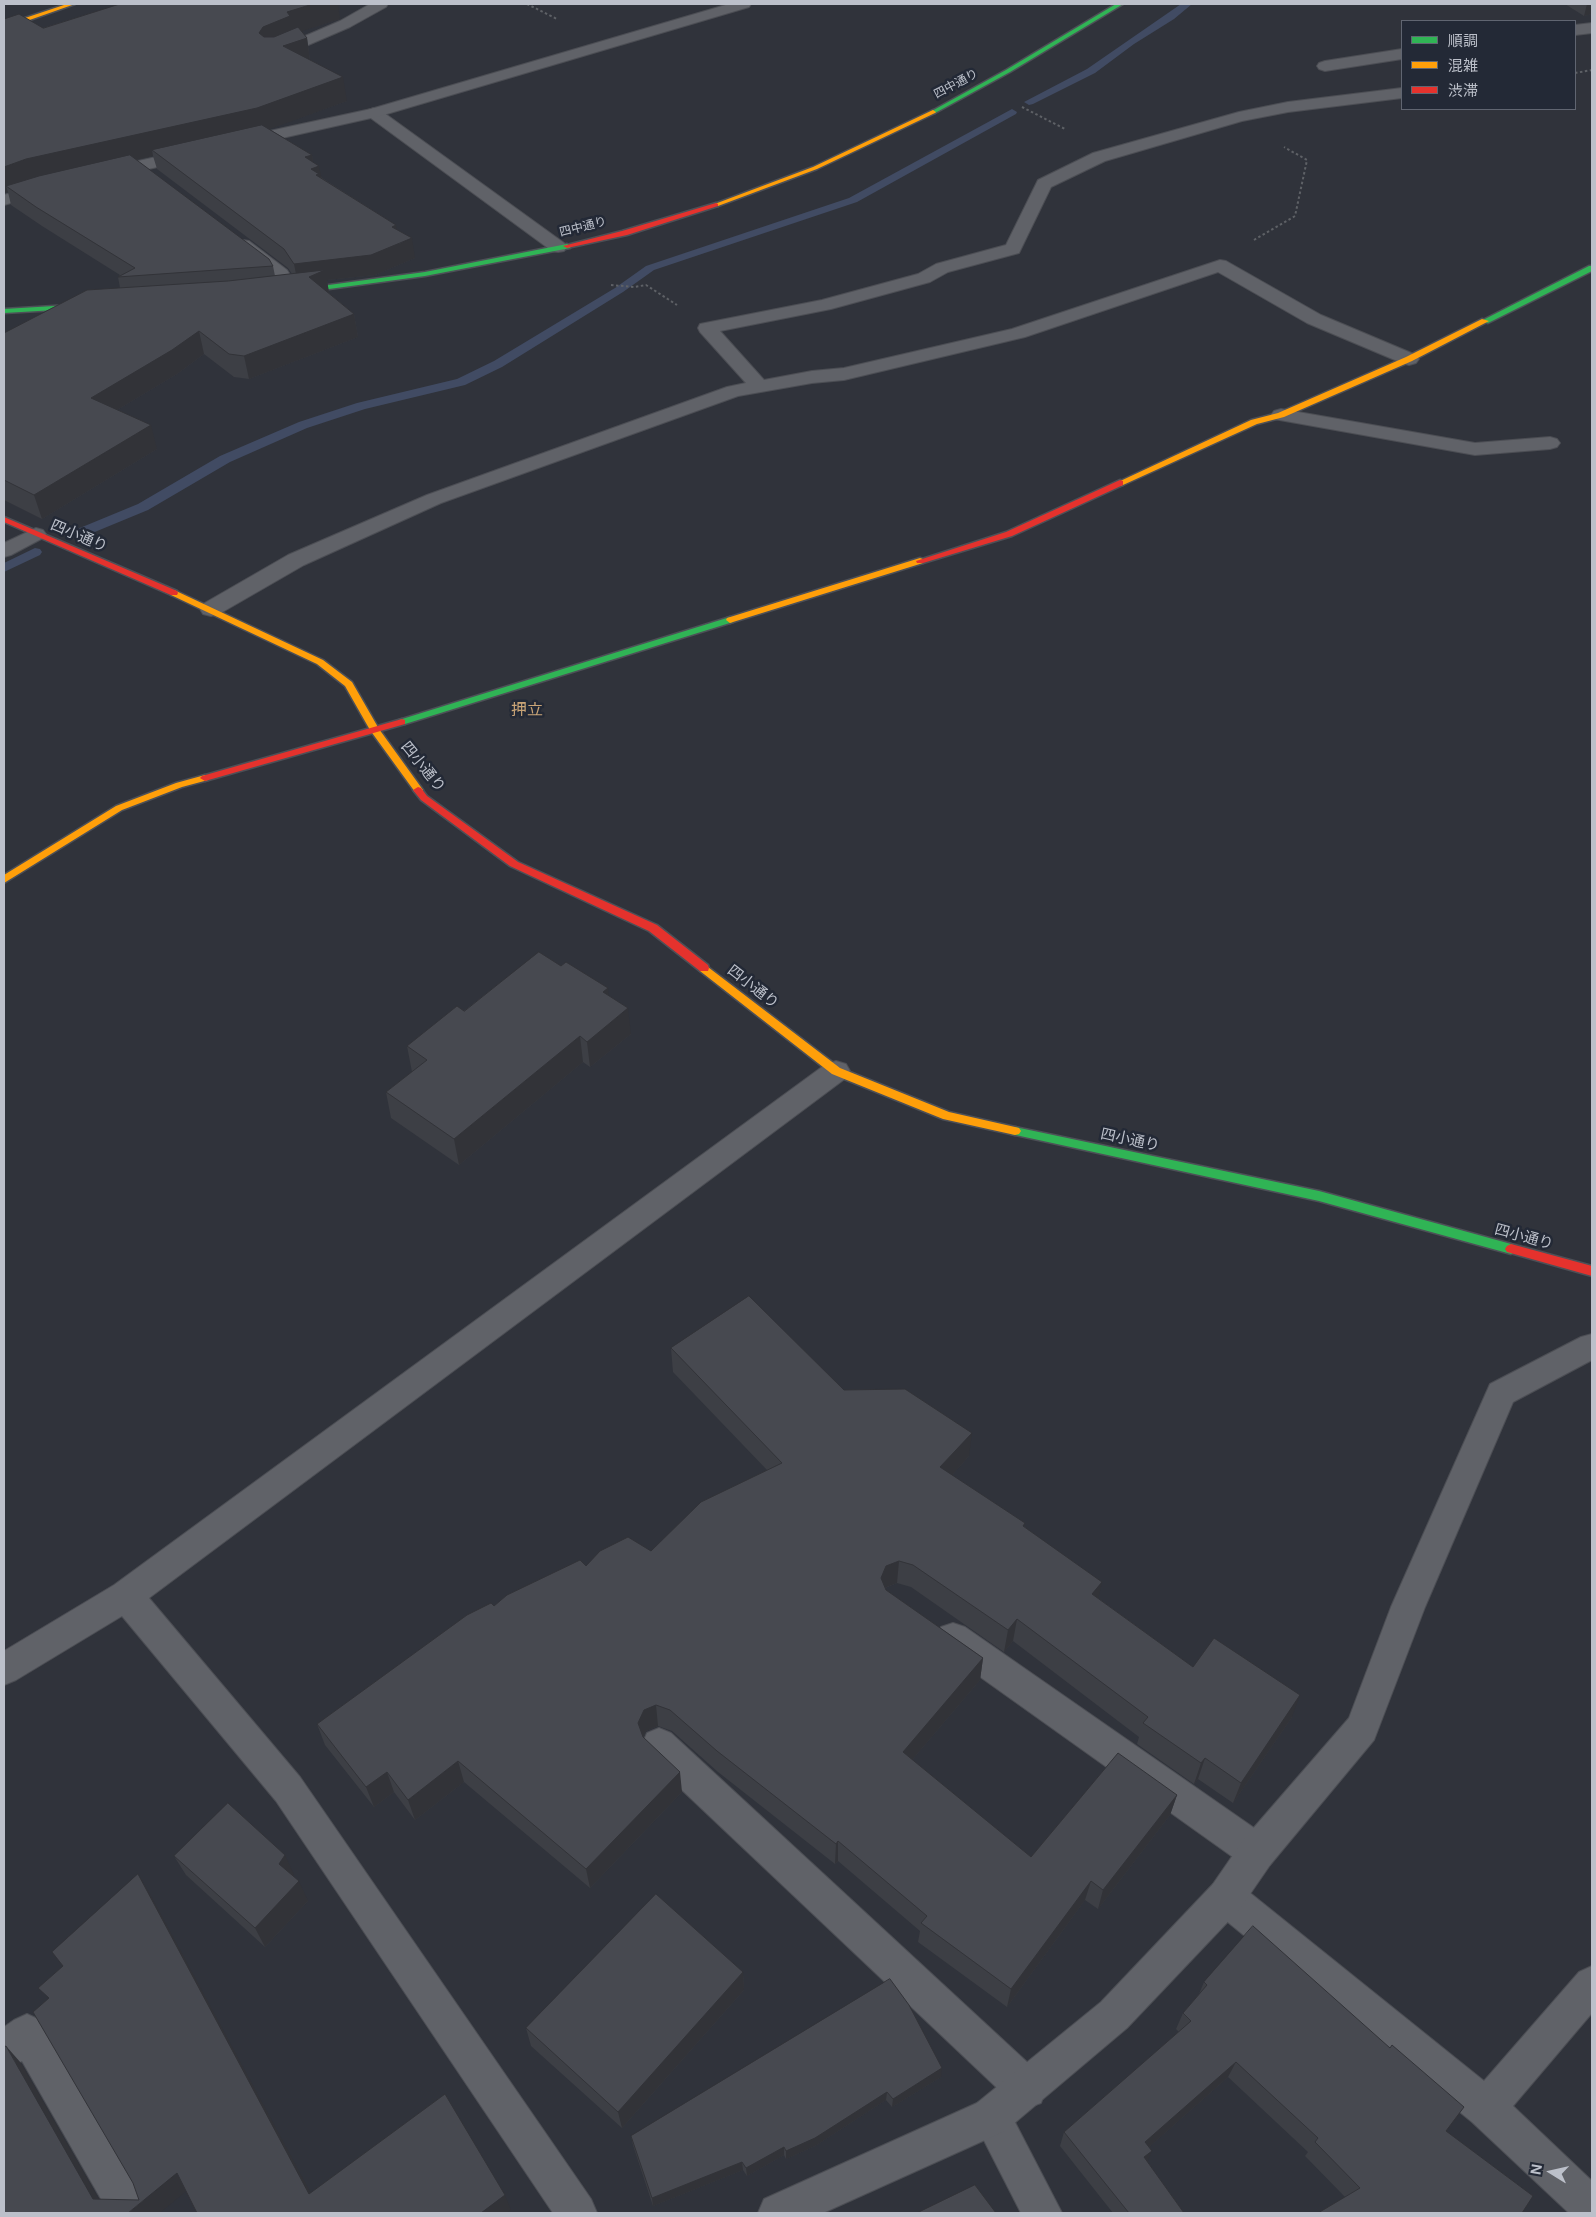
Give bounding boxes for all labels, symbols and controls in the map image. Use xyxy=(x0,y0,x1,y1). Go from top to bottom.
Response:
legend xyxy=(1401,20,1576,110)
text: 順調 xyxy=(1448,31,1478,50)
text: 混雑 xyxy=(1448,56,1478,75)
street label: 四中通り xyxy=(931,66,981,102)
text: 渋滞 xyxy=(1448,81,1478,100)
street label: 四中通り xyxy=(558,214,608,240)
street label: 四小通り xyxy=(48,516,110,556)
district label: 押立 xyxy=(511,700,543,720)
street label: 四小通り xyxy=(397,738,449,796)
street label: 四小通り xyxy=(724,961,782,1013)
street label: 四小通り xyxy=(1099,1125,1161,1155)
street label: 四小通り xyxy=(1493,1221,1555,1253)
north arrow xyxy=(1526,2147,1576,2197)
text: N xyxy=(1526,2163,1545,2176)

